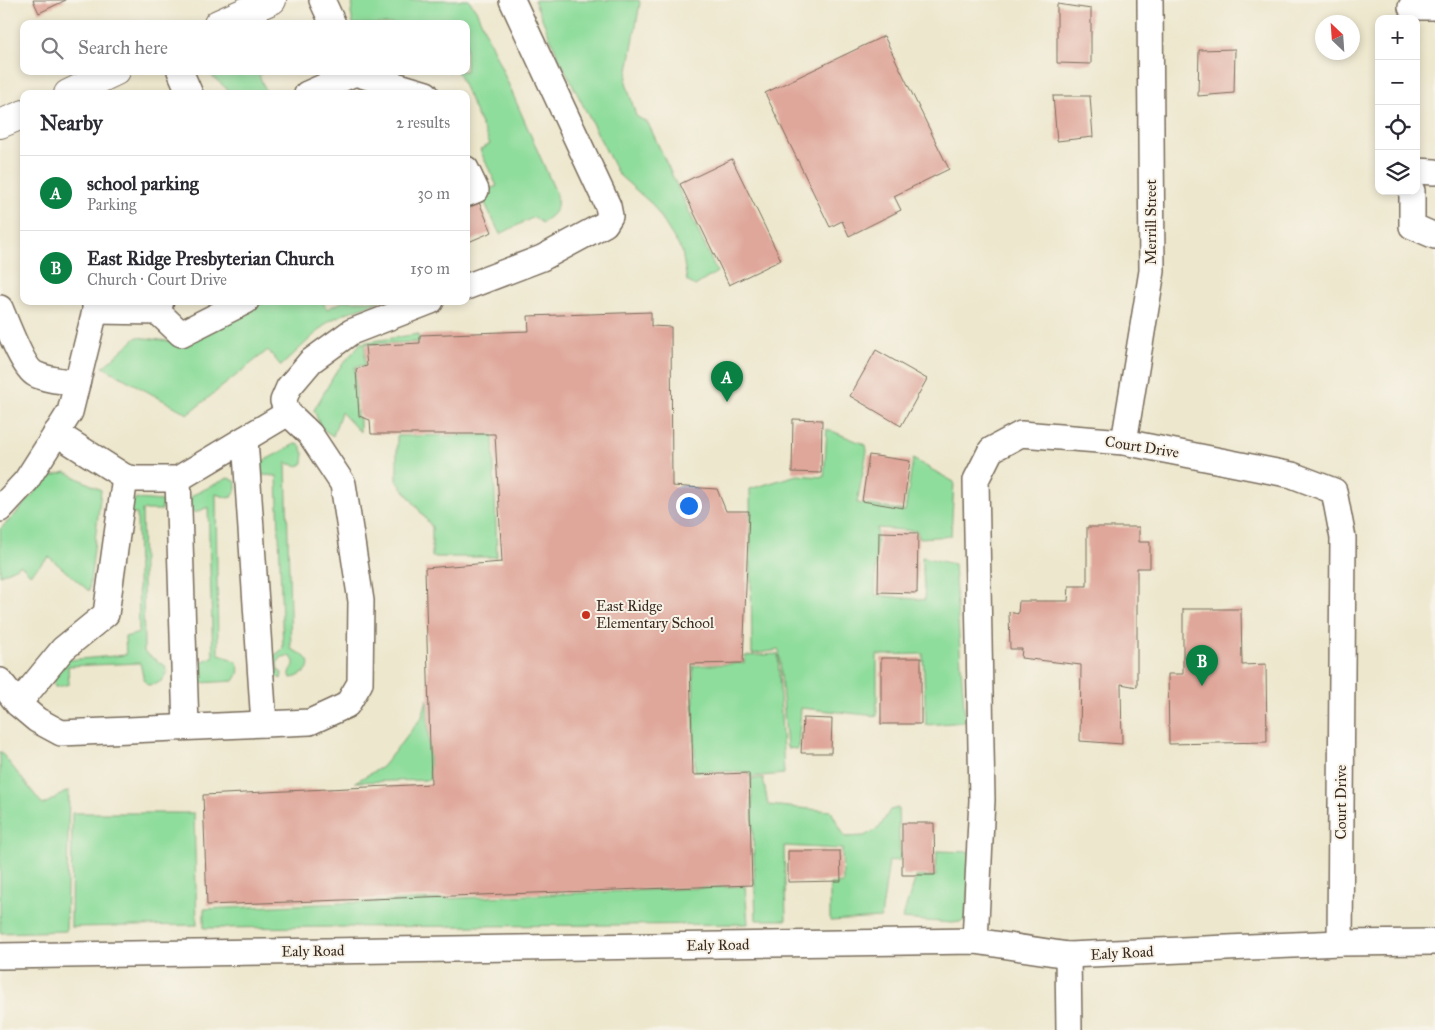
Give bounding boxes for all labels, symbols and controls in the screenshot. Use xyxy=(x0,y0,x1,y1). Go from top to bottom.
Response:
north arrow xyxy=(1315,15,1360,60)
map controls xyxy=(1375,15,1420,195)
button: + xyxy=(1375,15,1420,60)
search box xyxy=(20,20,470,75)
icon: search xyxy=(38,34,66,62)
text: Search here xyxy=(78,36,168,59)
button: − xyxy=(1375,60,1420,105)
button: locate xyxy=(1375,105,1420,150)
text: Nearby xyxy=(40,110,103,136)
text: 2 results xyxy=(396,113,450,132)
button: layers xyxy=(1375,150,1420,195)
text: school parking xyxy=(87,172,199,195)
street label: Merrill Street xyxy=(1142,179,1160,265)
text: A xyxy=(51,184,61,203)
text: 30 m xyxy=(417,184,450,203)
text: Parking xyxy=(87,195,136,214)
text: East Ridge Presbyterian Church xyxy=(87,247,334,270)
text: B xyxy=(51,259,61,278)
text: 150 m xyxy=(410,259,450,278)
text: Church · Court Drive xyxy=(87,270,227,289)
pin: A xyxy=(711,361,743,402)
street label: Court Drive xyxy=(1104,432,1180,462)
your location xyxy=(676,493,702,519)
place label: East Ridge Elementary School xyxy=(596,597,715,632)
marker: East Ridge Elementary School xyxy=(580,609,592,621)
pin: B xyxy=(1186,645,1218,686)
street label: Court Drive xyxy=(1332,765,1350,839)
street label: Ealy Road xyxy=(686,935,750,955)
street label: Ealy Road xyxy=(281,941,345,961)
street label: Ealy Road xyxy=(1090,942,1154,964)

